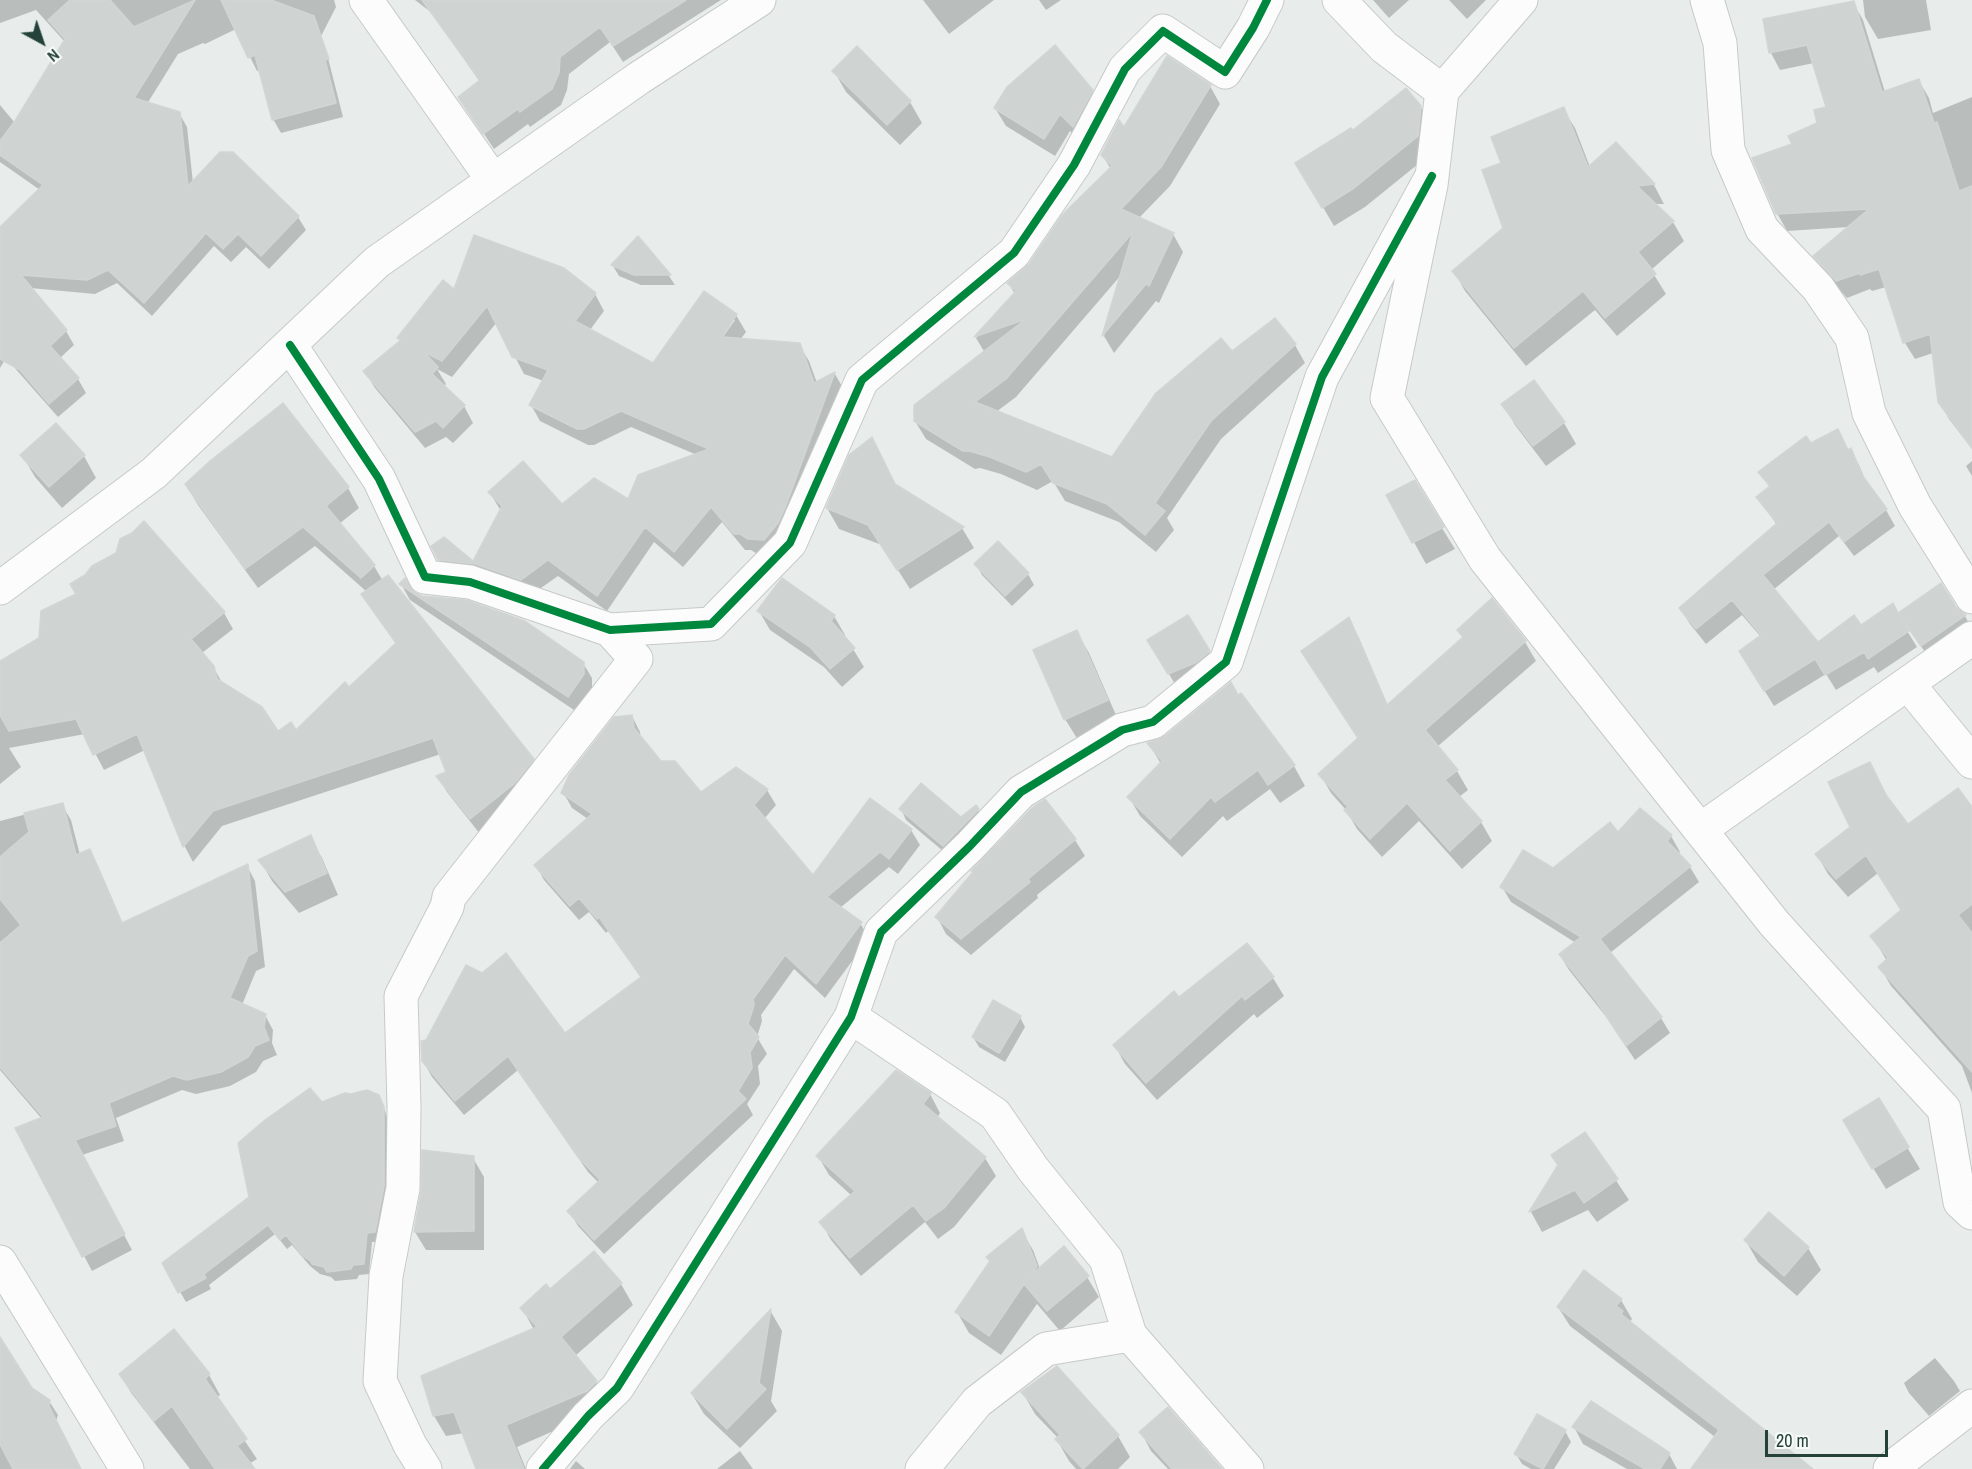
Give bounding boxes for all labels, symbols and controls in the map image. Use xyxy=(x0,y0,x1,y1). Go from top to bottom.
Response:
north arrow xyxy=(12,12,72,72)
text: N xyxy=(43,44,64,67)
scale bar xyxy=(1768,1418,1891,1456)
text: 20 m xyxy=(1776,1428,1809,1453)

